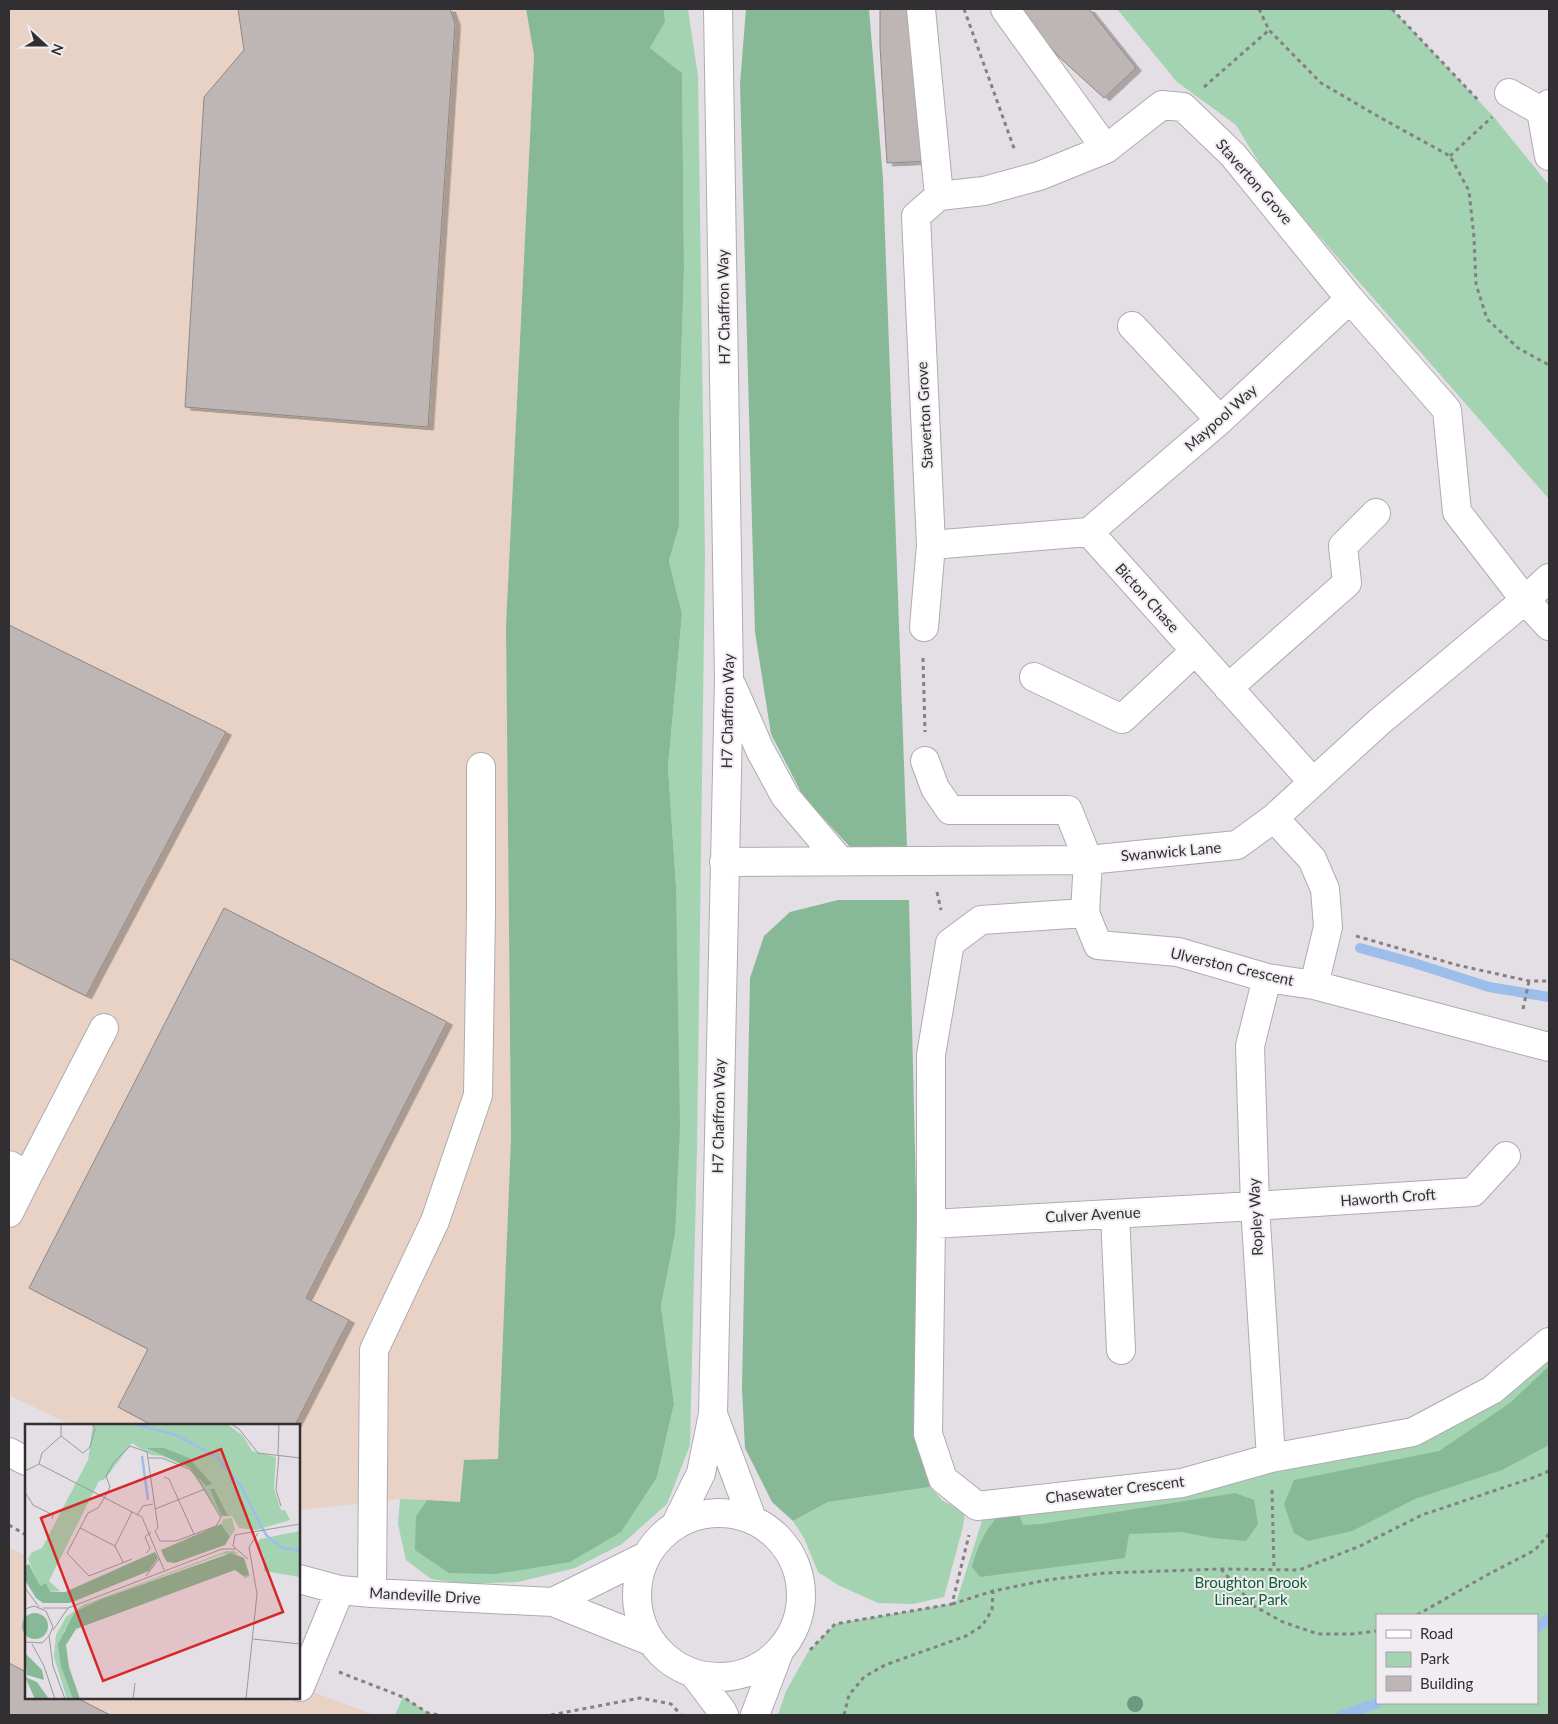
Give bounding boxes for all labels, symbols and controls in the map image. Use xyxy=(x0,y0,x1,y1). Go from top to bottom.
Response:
north arrow xyxy=(20,20,70,70)
text: N xyxy=(48,42,67,58)
street label: Staverton Grove xyxy=(1213,135,1297,228)
street label: H7 Chaffron Way xyxy=(713,249,733,365)
street label: Staverton Grove xyxy=(912,361,936,469)
street label: Maypool Way xyxy=(1180,380,1260,454)
street label: Bicton Chase xyxy=(1112,559,1183,636)
street label: H7 Chaffron Way xyxy=(717,653,737,769)
street label: Swanwick Lane xyxy=(1120,838,1222,864)
street label: Ulverston Crescent xyxy=(1169,943,1296,989)
street label: H7 Chaffron Way xyxy=(708,1058,728,1174)
street label: Ropley Way xyxy=(1244,1177,1266,1256)
street label: Haworth Croft xyxy=(1340,1185,1437,1209)
street label: Culver Avenue xyxy=(1045,1203,1141,1225)
inset map xyxy=(25,1424,300,1699)
street label: Chasewater Crescent xyxy=(1044,1471,1186,1506)
park label: Broughton Brook Linear Park xyxy=(1195,1573,1308,1608)
street label: Mandeville Drive xyxy=(369,1583,481,1607)
legend xyxy=(1376,1614,1538,1704)
text: Road xyxy=(1420,1624,1453,1642)
text: Park xyxy=(1420,1649,1450,1667)
text: Building xyxy=(1420,1674,1473,1692)

